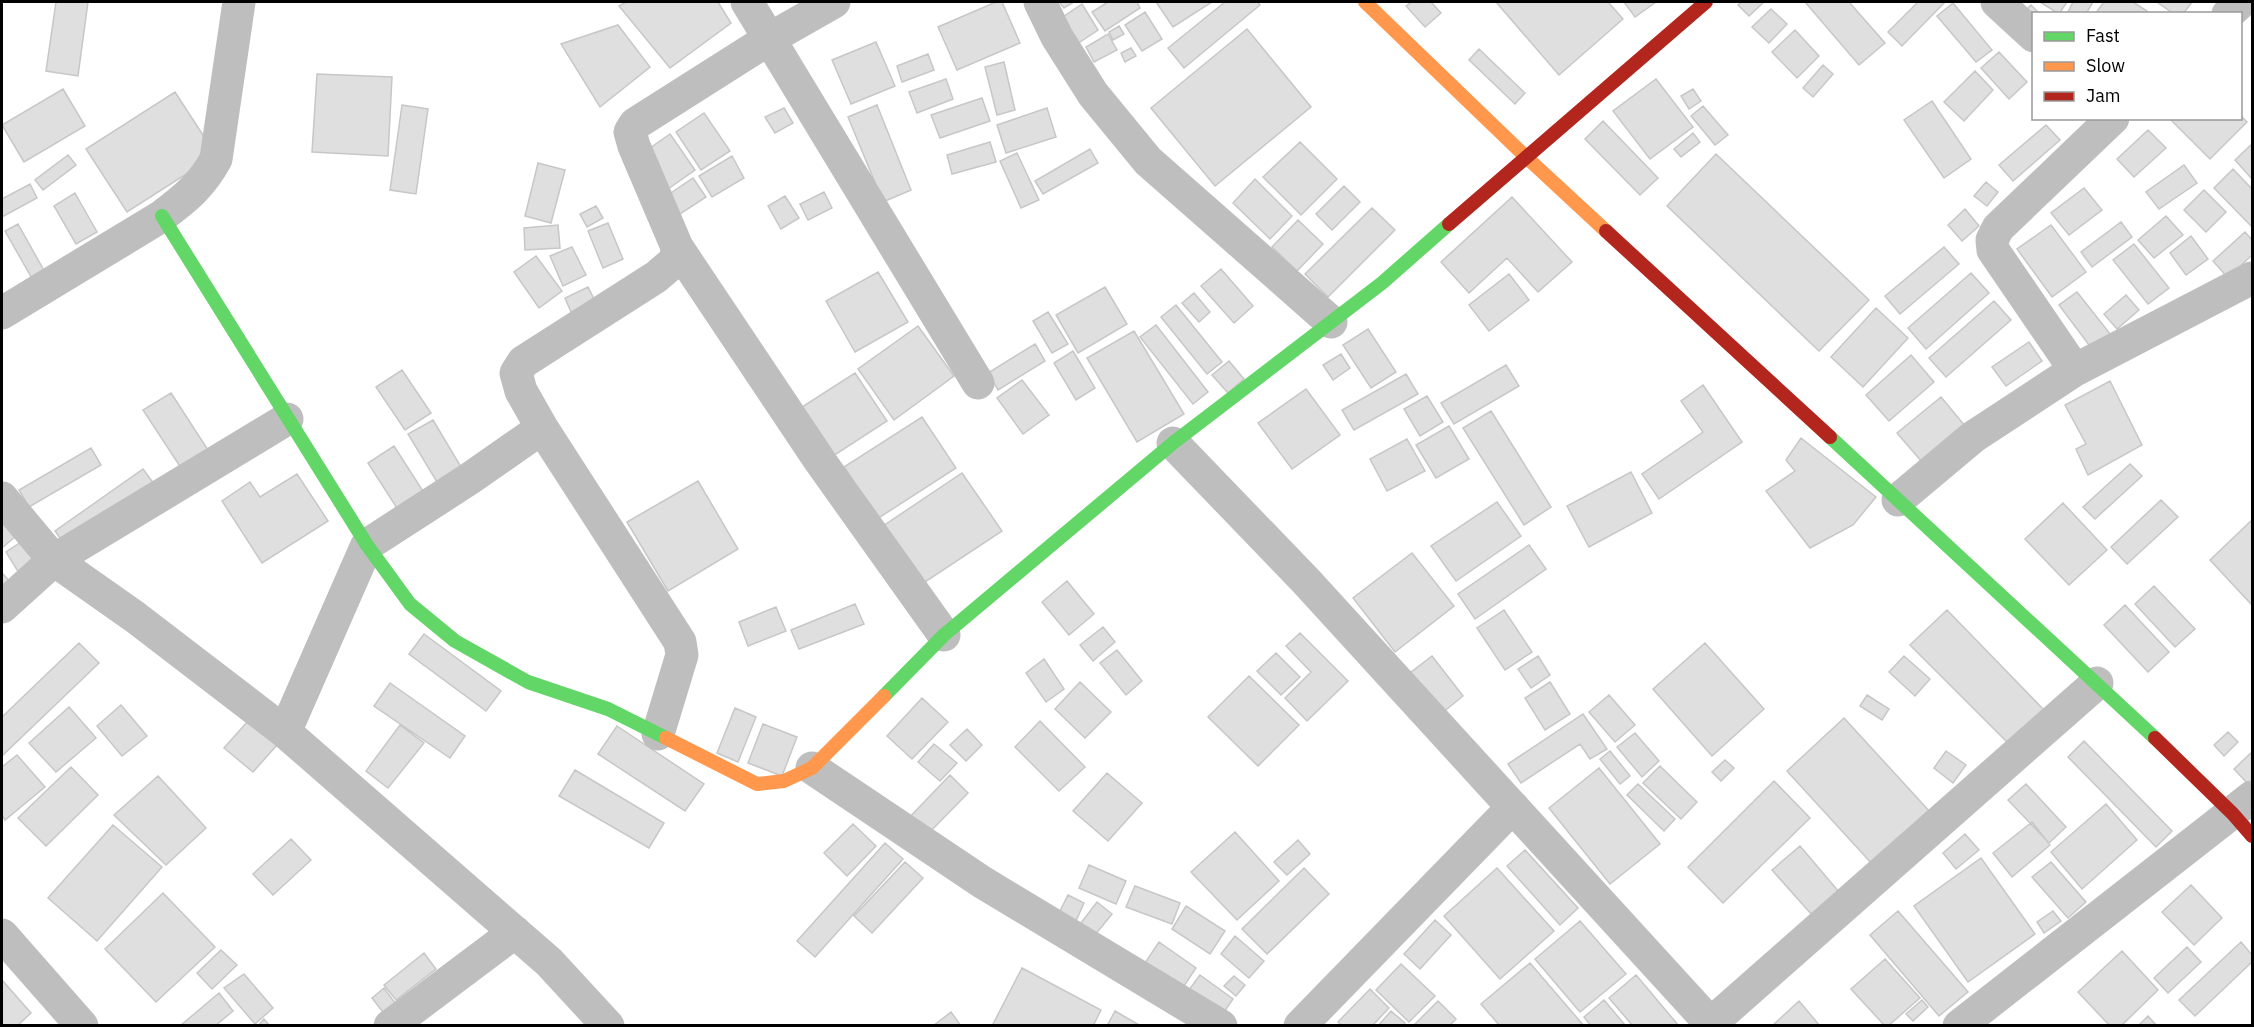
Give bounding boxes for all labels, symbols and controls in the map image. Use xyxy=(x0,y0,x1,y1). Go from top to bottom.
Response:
legend xyxy=(2032,12,2242,120)
text: Fast xyxy=(2086,24,2120,47)
text: Slow xyxy=(2086,54,2125,77)
text: Jam xyxy=(2086,84,2121,107)

